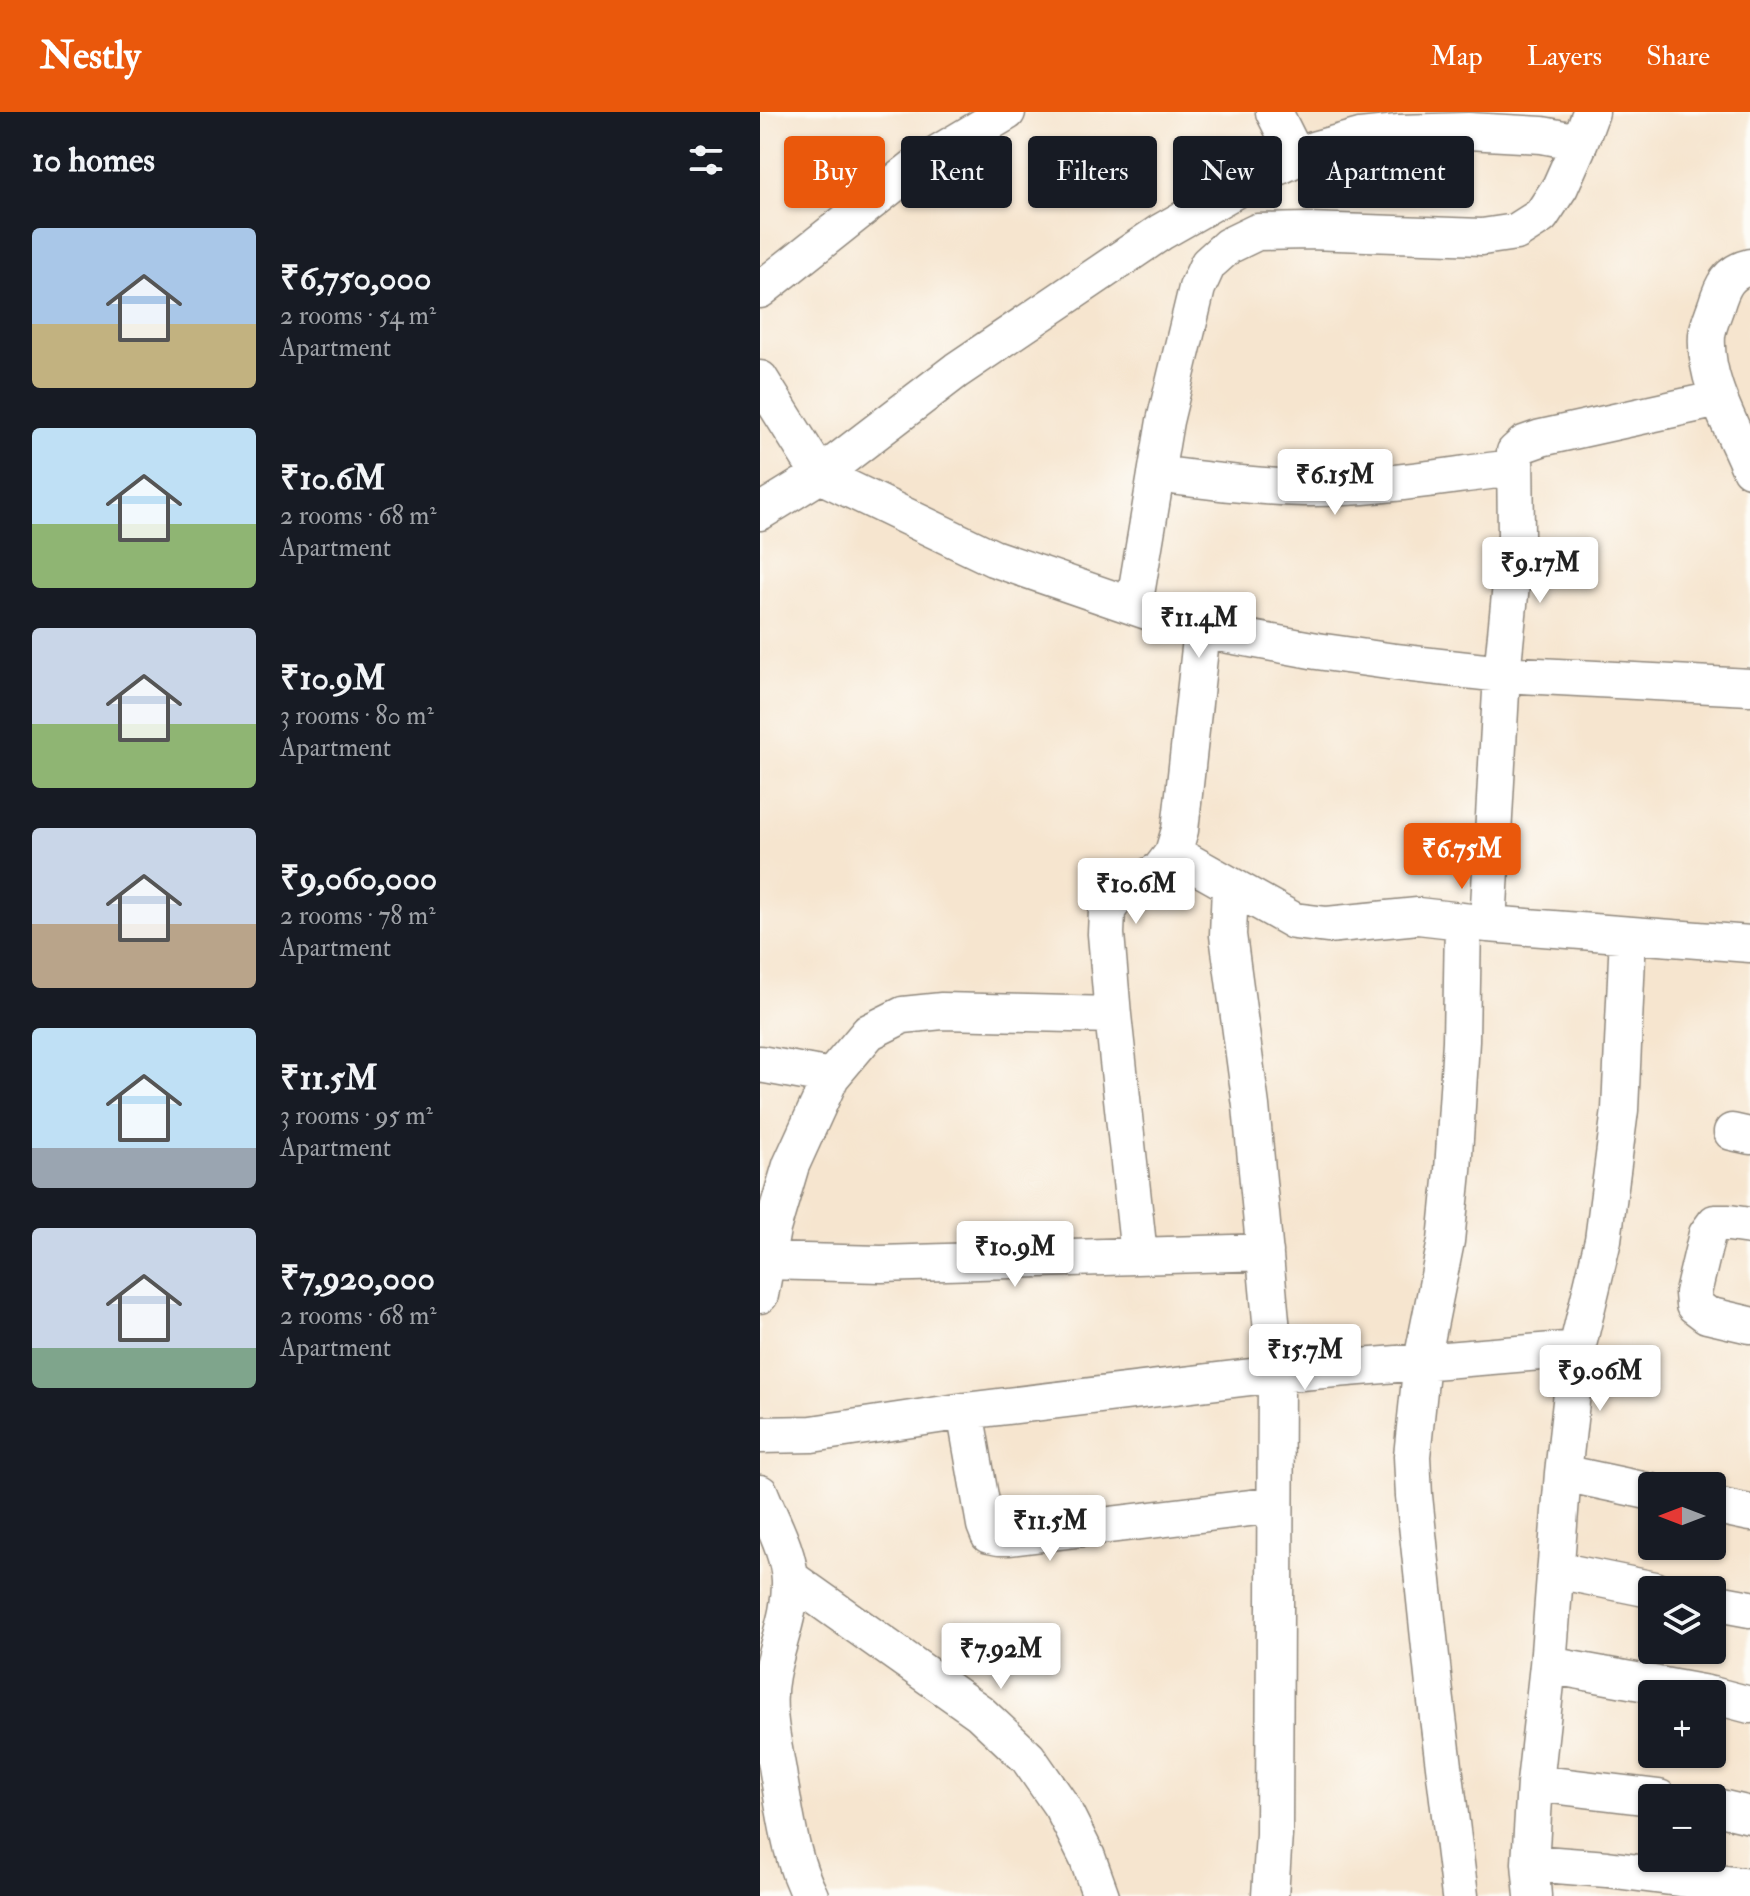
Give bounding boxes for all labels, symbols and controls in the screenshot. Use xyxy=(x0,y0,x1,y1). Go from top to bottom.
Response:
text: Nestly xyxy=(40,32,141,80)
text: Map xyxy=(1430,39,1483,74)
text: Layers xyxy=(1527,39,1602,74)
text: Share xyxy=(1646,39,1710,74)
chip: Buy xyxy=(784,136,885,208)
chip: Rent xyxy=(901,136,1012,208)
chip: Filters xyxy=(1028,136,1157,208)
chip: New xyxy=(1173,136,1282,208)
chip: Apartment xyxy=(1298,136,1474,208)
icon: filters xyxy=(684,138,728,182)
text: 10 homes xyxy=(32,139,155,182)
text: ₹6,750,000 xyxy=(280,257,431,300)
icon: home xyxy=(96,260,192,356)
text: 2 rooms · 54 m² xyxy=(280,300,436,332)
text: Apartment xyxy=(280,332,391,364)
pin: ₹6.15M xyxy=(1270,449,1400,517)
text: ₹10.6M xyxy=(280,457,385,500)
text: ₹6.15M xyxy=(1296,459,1374,491)
icon: home xyxy=(96,460,192,556)
text: 2 rooms · 68 m² xyxy=(280,500,437,532)
text: Apartment xyxy=(280,532,391,564)
pin: ₹9.17M xyxy=(1475,537,1605,605)
text: ₹9.17M xyxy=(1500,547,1580,579)
pin: ₹11.4M xyxy=(1134,592,1264,660)
text: ₹11.4M xyxy=(1160,602,1238,634)
text: ₹10.9M xyxy=(280,657,386,700)
icon: home xyxy=(96,660,192,756)
text: 3 rooms · 80 m² xyxy=(280,700,434,732)
text: Apartment xyxy=(280,732,391,764)
pin: ₹6.75M xyxy=(1397,823,1527,891)
text: ₹6.75M xyxy=(1422,833,1502,865)
text: ₹9,060,000 xyxy=(280,857,437,900)
pin: ₹10.6M xyxy=(1071,858,1201,926)
icon: home xyxy=(96,860,192,956)
text: ₹10.6M xyxy=(1096,868,1176,900)
text: 2 rooms · 78 m² xyxy=(280,900,436,932)
text: Apartment xyxy=(280,932,391,964)
text: ₹11.5M xyxy=(280,1057,378,1100)
icon: home xyxy=(96,1060,192,1156)
text: 3 rooms · 95 m² xyxy=(280,1100,433,1132)
text: Apartment xyxy=(280,1132,391,1164)
pin: ₹10.9M xyxy=(950,1221,1080,1289)
text: ₹10.9M xyxy=(975,1231,1055,1263)
text: ₹7,920,000 xyxy=(280,1257,435,1300)
icon: home xyxy=(96,1260,192,1356)
text: 2 rooms · 68 m² xyxy=(280,1300,437,1332)
pin: ₹15.7M xyxy=(1240,1324,1370,1392)
text: Apartment xyxy=(280,1332,391,1364)
text: ₹15.7M xyxy=(1267,1334,1343,1366)
pin: ₹9.06M xyxy=(1535,1345,1665,1413)
text: ₹9.06M xyxy=(1558,1355,1642,1387)
north arrow xyxy=(1638,1472,1726,1560)
map controls xyxy=(1638,1472,1726,1872)
pin: ₹11.5M xyxy=(985,1495,1115,1563)
text: ₹11.5M xyxy=(1013,1505,1087,1537)
button: layers xyxy=(1638,1576,1726,1664)
pin: ₹7.92M xyxy=(936,1623,1066,1691)
text: ₹7.92M xyxy=(960,1633,1042,1665)
button: + xyxy=(1638,1680,1726,1768)
button: − xyxy=(1638,1784,1726,1872)

